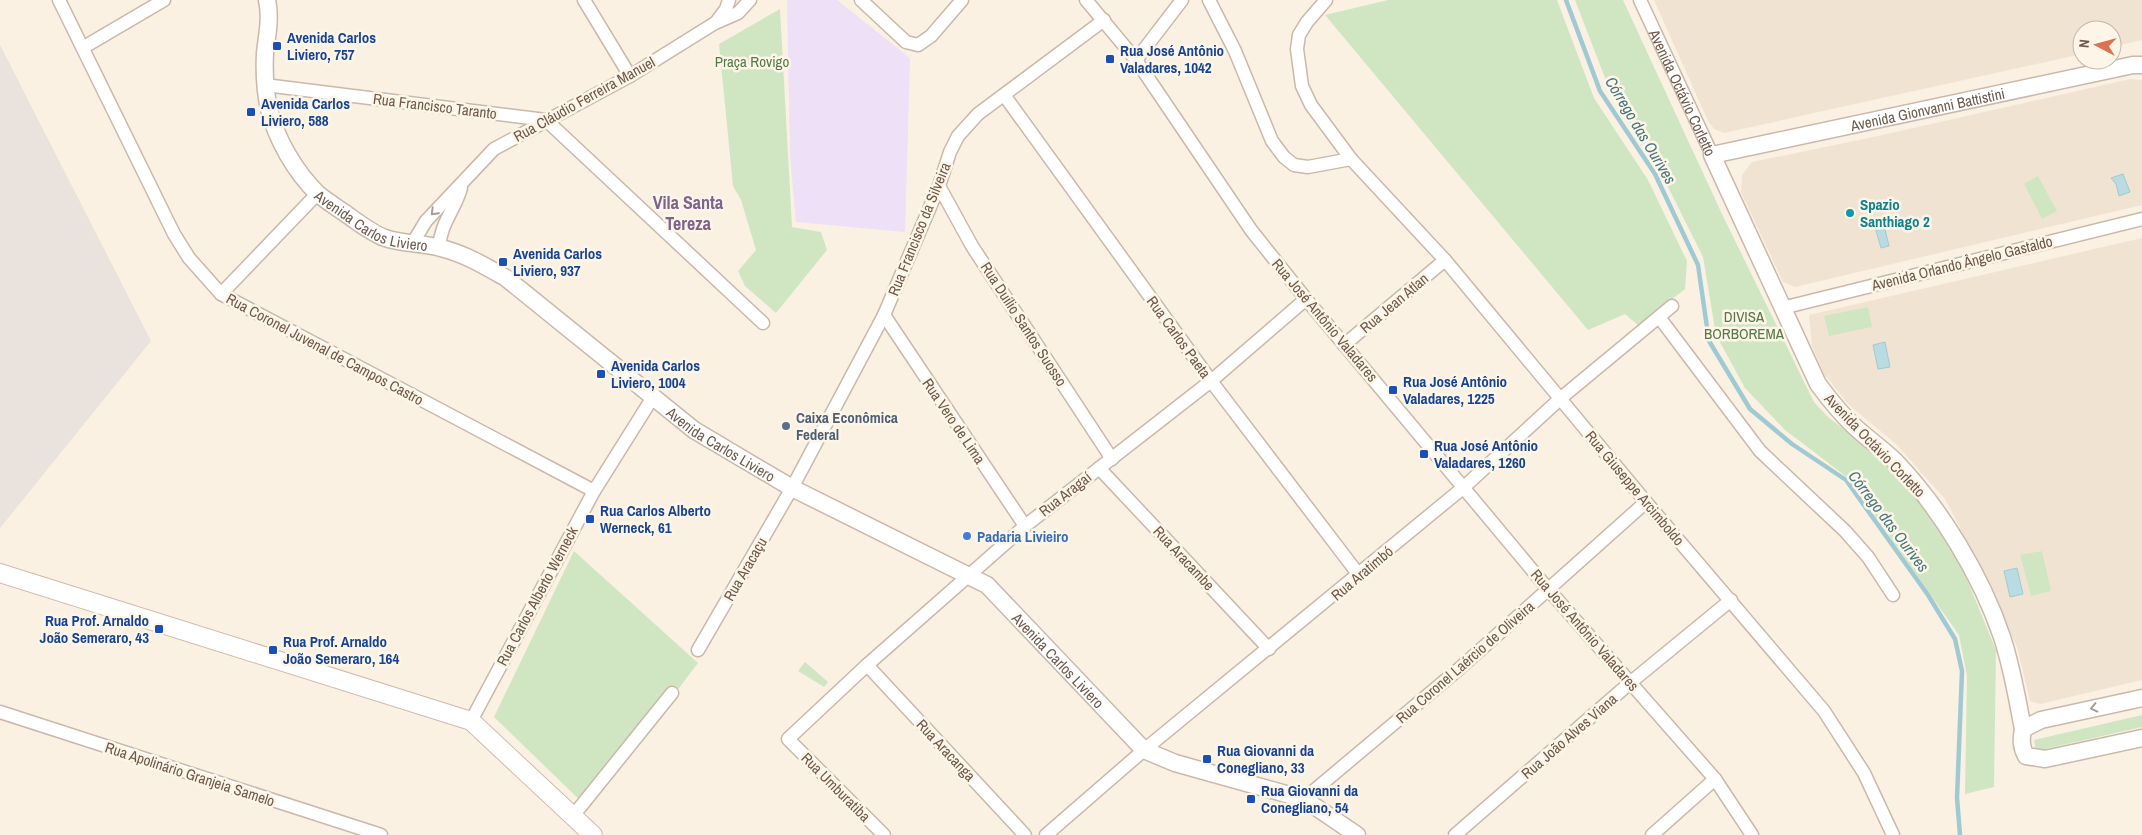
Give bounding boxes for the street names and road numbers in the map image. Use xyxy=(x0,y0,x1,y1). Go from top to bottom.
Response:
street label: Avenida Octávio Corletto xyxy=(1644,25,1721,159)
street label: Rua Cláudio Ferreira Manuel xyxy=(510,51,658,147)
street label: Avenida Gionvanni Battistini xyxy=(1848,82,2007,136)
street label: Rua Francisco Taranto xyxy=(372,88,498,124)
street label: Rua Francisco da Silveira xyxy=(883,159,955,299)
street label: Avenida Carlos Liviero xyxy=(310,184,429,256)
street label: Avenida Orlando Ângelo Gastaldo xyxy=(1868,230,2055,296)
street label: Rua José Antônio Valadares xyxy=(1267,254,1383,386)
street label: Rua Duílio Santos Suosso xyxy=(976,258,1072,390)
street label: Rua Jean Atlan xyxy=(1355,268,1433,338)
street label: Rua Coronel Juvenal de Campos Castro xyxy=(223,288,428,410)
street label: Rua Carlos Paeta xyxy=(1142,292,1216,383)
street label: Rua Vero de Lima xyxy=(918,374,991,468)
street label: Avenida Octávio Corletto xyxy=(1819,388,1930,502)
street label: Avenida Carlos Liviero xyxy=(662,401,779,486)
street label: Rua Giuseppe Arcimboldo xyxy=(1581,426,1690,550)
street label: Rua Aragaí xyxy=(1034,466,1096,521)
street label: Rua Aracambe xyxy=(1149,521,1220,595)
street label: Rua Carlos Alberto Werneck xyxy=(491,522,583,669)
street label: Rua Aracaçu xyxy=(718,533,772,605)
street label: Rua Aratimbó xyxy=(1326,541,1398,605)
street label: Rua José Antônio Valadares xyxy=(1526,565,1644,695)
street label: Rua Coronel Laércio de Oliveira xyxy=(1391,596,1539,728)
street label: Avenida Carlos Liviero xyxy=(1007,607,1109,713)
street label: Rua João Alves Viana xyxy=(1517,688,1622,784)
street label: Rua Aracanga xyxy=(912,714,980,786)
street label: Rua Apolinário Granjeia Samelo xyxy=(103,737,278,811)
street label: Rua Umburatiba xyxy=(797,748,875,826)

